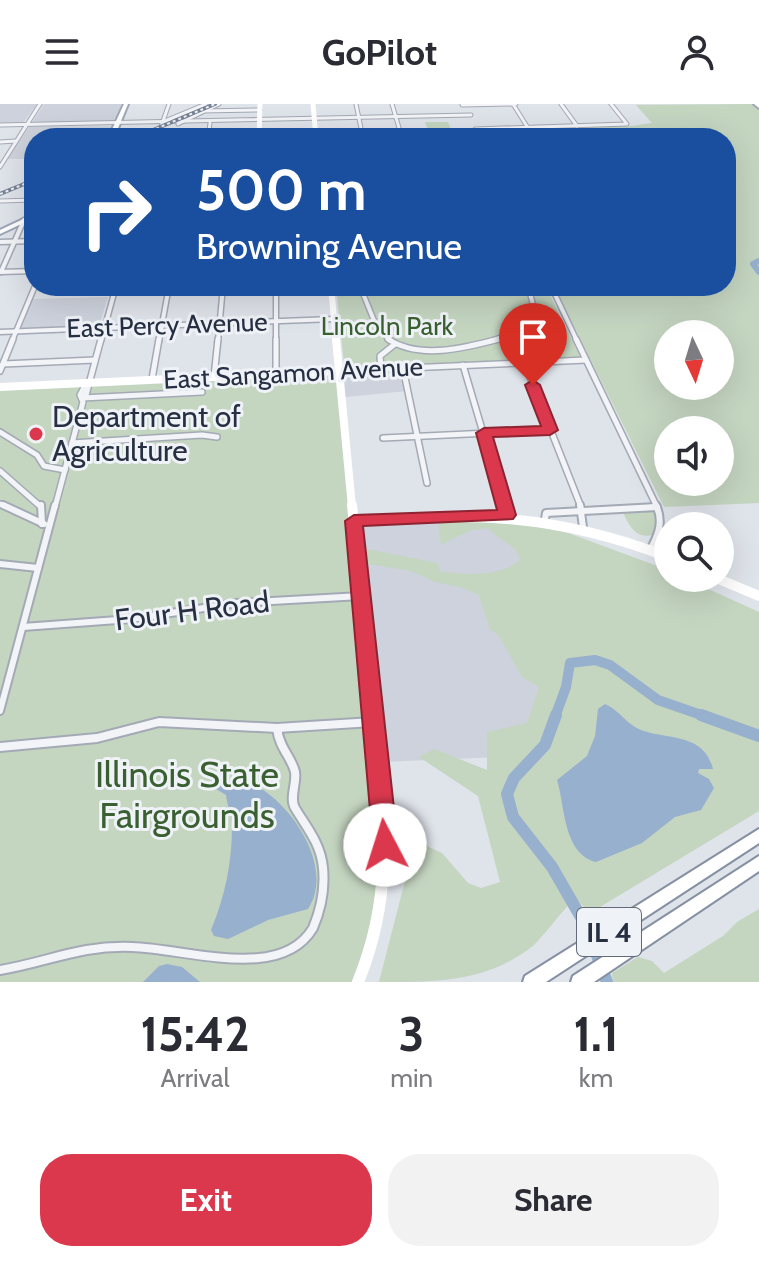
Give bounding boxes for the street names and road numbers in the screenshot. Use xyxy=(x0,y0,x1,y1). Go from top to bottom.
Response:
street label: East Percy Avenue xyxy=(66,305,268,345)
street label: East Sangamon Avenue xyxy=(162,350,424,396)
street label: Four H Road xyxy=(112,583,272,638)
road number: IL 4 xyxy=(577,908,641,956)

